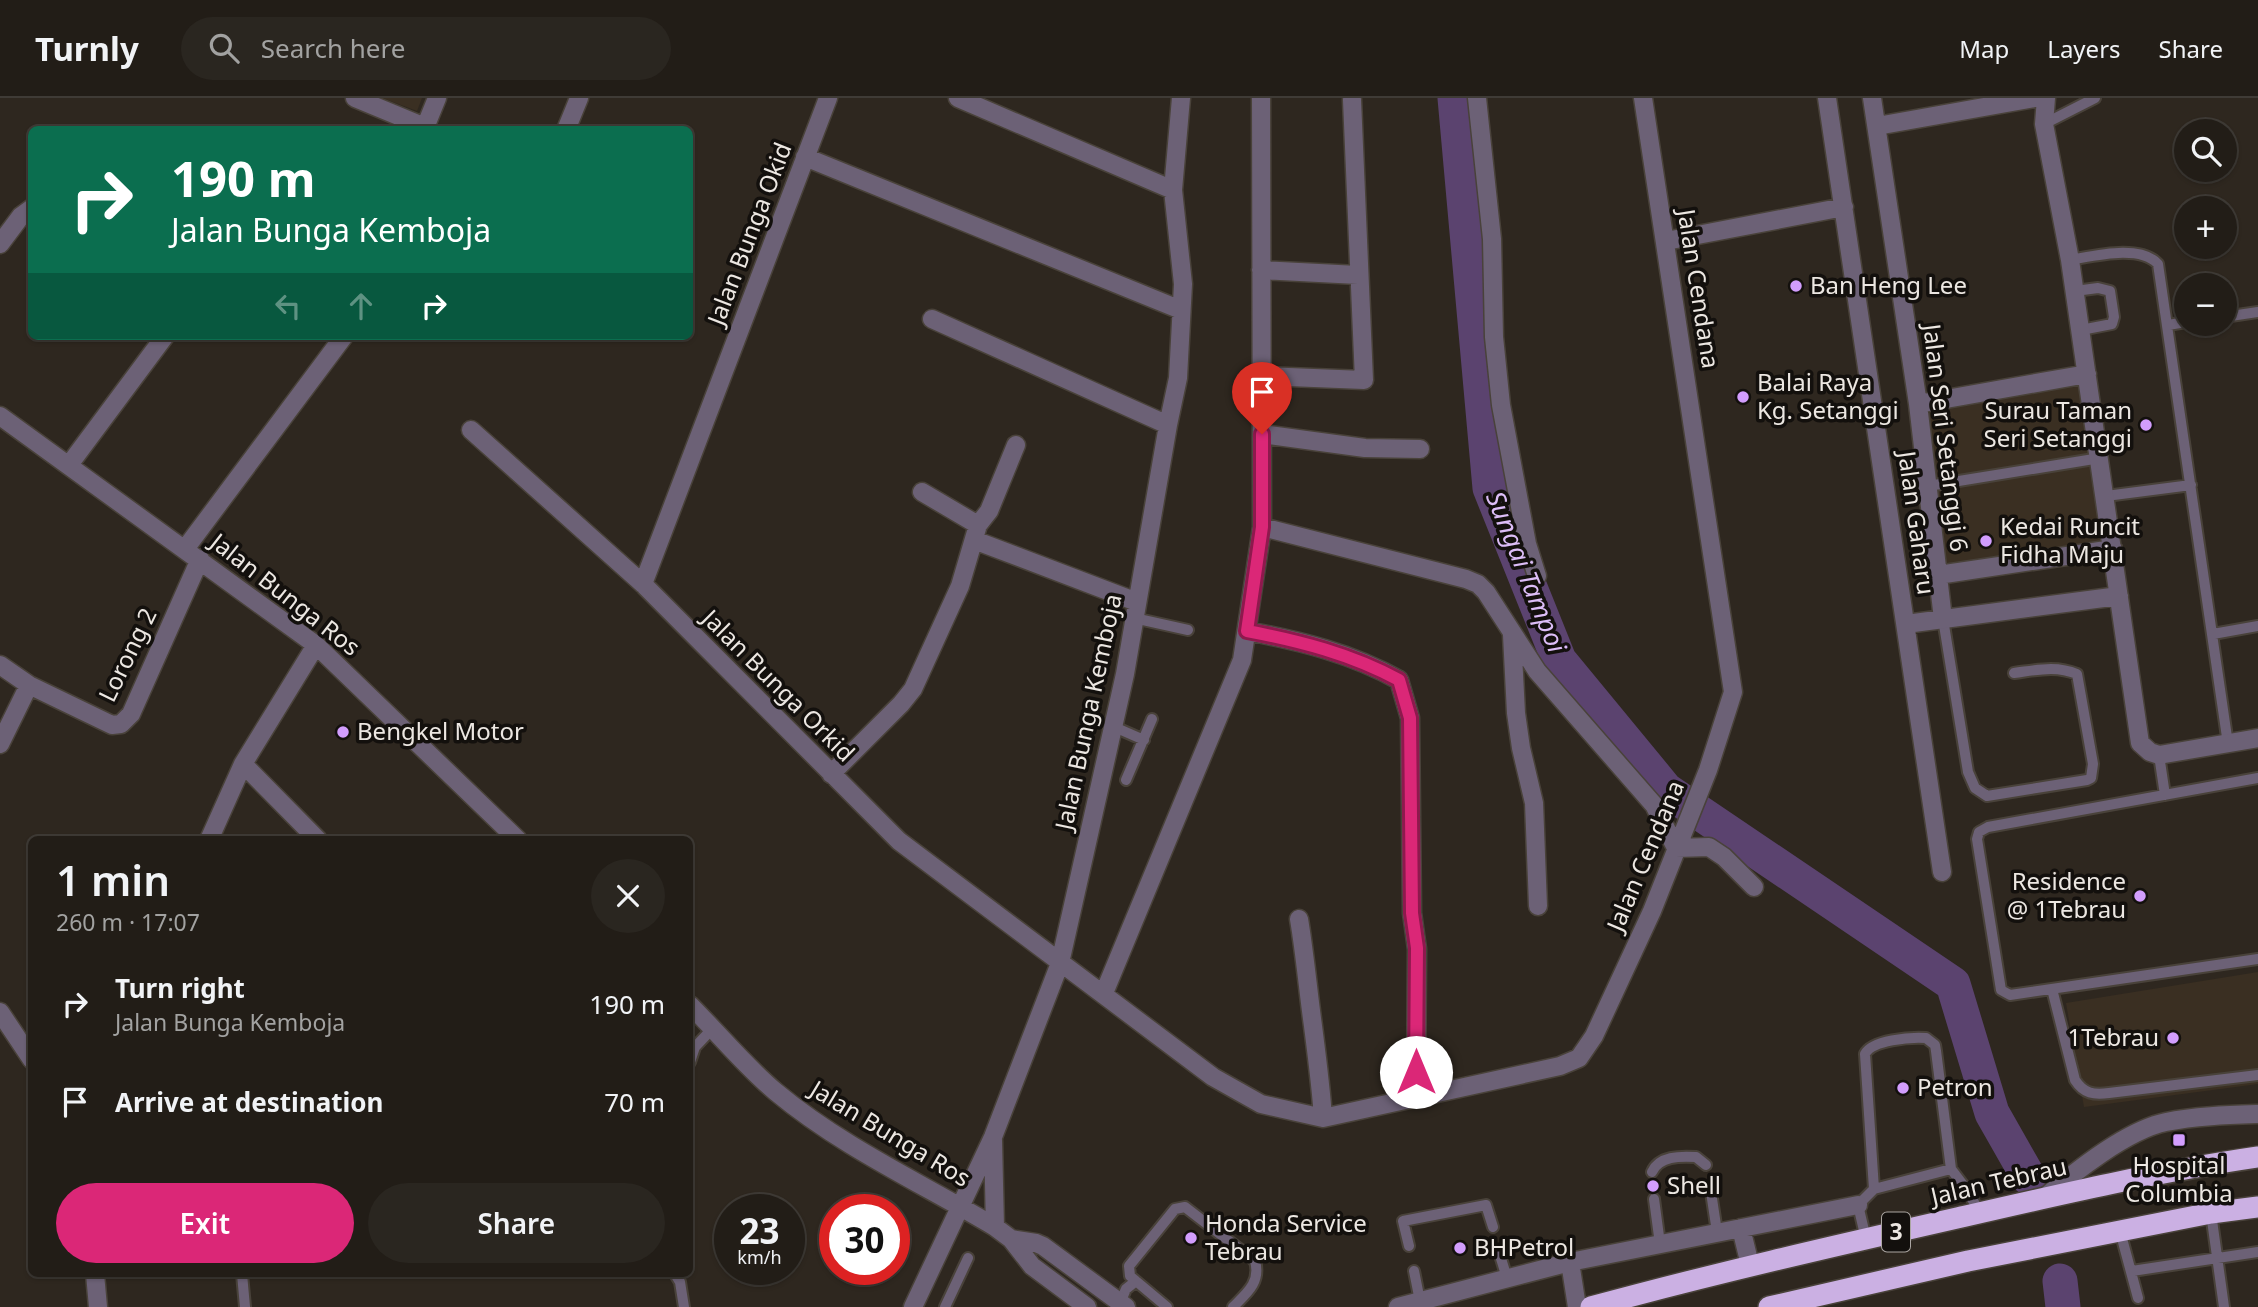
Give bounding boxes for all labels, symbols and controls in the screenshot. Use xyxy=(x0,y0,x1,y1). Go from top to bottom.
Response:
search box xyxy=(181,17,671,80)
text: Turnly xyxy=(35,26,139,71)
icon: search xyxy=(205,29,243,67)
text: Search here xyxy=(261,30,405,66)
text: Map xyxy=(1959,32,2009,65)
text: Layers xyxy=(2047,32,2121,65)
text: Share xyxy=(2159,32,2223,65)
map controls xyxy=(2174,119,2237,336)
button: search xyxy=(2174,119,2237,182)
street label: Jalan Bunga Okid xyxy=(698,137,799,331)
text: 190 m xyxy=(171,145,316,211)
icon: right xyxy=(56,154,147,245)
button: + xyxy=(2174,196,2237,259)
street label: Jalan Cendana xyxy=(1670,205,1728,371)
text: Jalan Bunga Kemboja xyxy=(171,208,491,251)
place label: Ban Heng Lee xyxy=(1810,268,1967,301)
button: − xyxy=(2174,273,2237,336)
marker: Ban Heng Lee xyxy=(1788,278,1804,294)
icon: left xyxy=(269,287,307,325)
icon: ahead xyxy=(342,287,380,325)
icon: right xyxy=(415,287,453,325)
street label: Jalan Seri Setanggi 6 xyxy=(1916,320,1977,554)
pin xyxy=(1232,362,1292,434)
place label: Balai Raya Kg. Setanggi xyxy=(1757,365,1899,426)
icon: arrive xyxy=(1243,373,1281,411)
marker: Balai Raya Kg. Setanggi xyxy=(1735,389,1751,405)
place label: Surau Taman Seri Setanggi xyxy=(1984,393,2132,454)
marker: Surau Taman Seri Setanggi xyxy=(2138,417,2154,433)
street label: Jalan Gaharu xyxy=(1891,447,1944,597)
water label: Sungai Tampoi xyxy=(1478,485,1576,659)
place label: Kedai Runcit Fidha Maju xyxy=(2000,509,2140,570)
street label: Jalan Bunga Ros xyxy=(203,524,368,663)
marker: Kedai Runcit Fidha Maju xyxy=(1978,533,1994,549)
street label: Jalan Bunga Kemboja xyxy=(1046,591,1129,835)
street label: Jalan Bunga Orkid xyxy=(694,600,862,768)
street label: Lorong 2 xyxy=(90,602,164,707)
place label: Bengkel Motor xyxy=(357,714,524,747)
marker: Bengkel Motor xyxy=(335,724,351,740)
street label: Jalan Cendana xyxy=(1597,775,1691,938)
text: 1 min xyxy=(56,851,170,908)
button: close xyxy=(591,859,665,933)
place label: Residence @ 1Tebrau xyxy=(2007,864,2126,925)
marker: Residence @ 1Tebrau xyxy=(2132,888,2148,904)
text: 260 m · 17:07 xyxy=(56,906,200,938)
text: Turn right xyxy=(115,970,245,1006)
icon: right xyxy=(56,985,94,1023)
text: 190 m xyxy=(589,986,665,1022)
text: Jalan Bunga Kemboja xyxy=(115,1006,345,1038)
place label: 1Tebrau xyxy=(2068,1020,2159,1053)
marker: 1Tebrau xyxy=(2165,1030,2181,1046)
position arrow xyxy=(1379,1035,1453,1109)
place label: Petron xyxy=(1917,1070,1993,1103)
street label: Jalan Bunga Ros xyxy=(803,1071,977,1194)
marker: Petron xyxy=(1895,1080,1911,1096)
icon: arrive xyxy=(56,1083,94,1121)
text: Arrive at destination xyxy=(115,1084,384,1120)
text: 70 m xyxy=(604,1084,665,1120)
marker: Hospital Columbia xyxy=(2171,1132,2187,1148)
place label: Hospital Columbia xyxy=(2125,1148,2233,1209)
street label: Jalan Tebrau xyxy=(1926,1149,2070,1213)
place label: Shell xyxy=(1667,1168,1721,1201)
marker: Shell xyxy=(1645,1178,1661,1194)
button: Exit xyxy=(56,1183,354,1263)
button: Share xyxy=(368,1183,665,1263)
speed limit sign: 30 xyxy=(819,1194,910,1285)
place label: Honda Service Tebrau xyxy=(1205,1206,1367,1267)
text: 23 xyxy=(739,1207,780,1254)
road number: 3 xyxy=(1882,1212,1910,1252)
marker: Honda Service Tebrau xyxy=(1183,1230,1199,1246)
place label: BHPetrol xyxy=(1474,1230,1574,1263)
marker: BHPetrol xyxy=(1452,1240,1468,1256)
text: km/h xyxy=(737,1245,782,1269)

